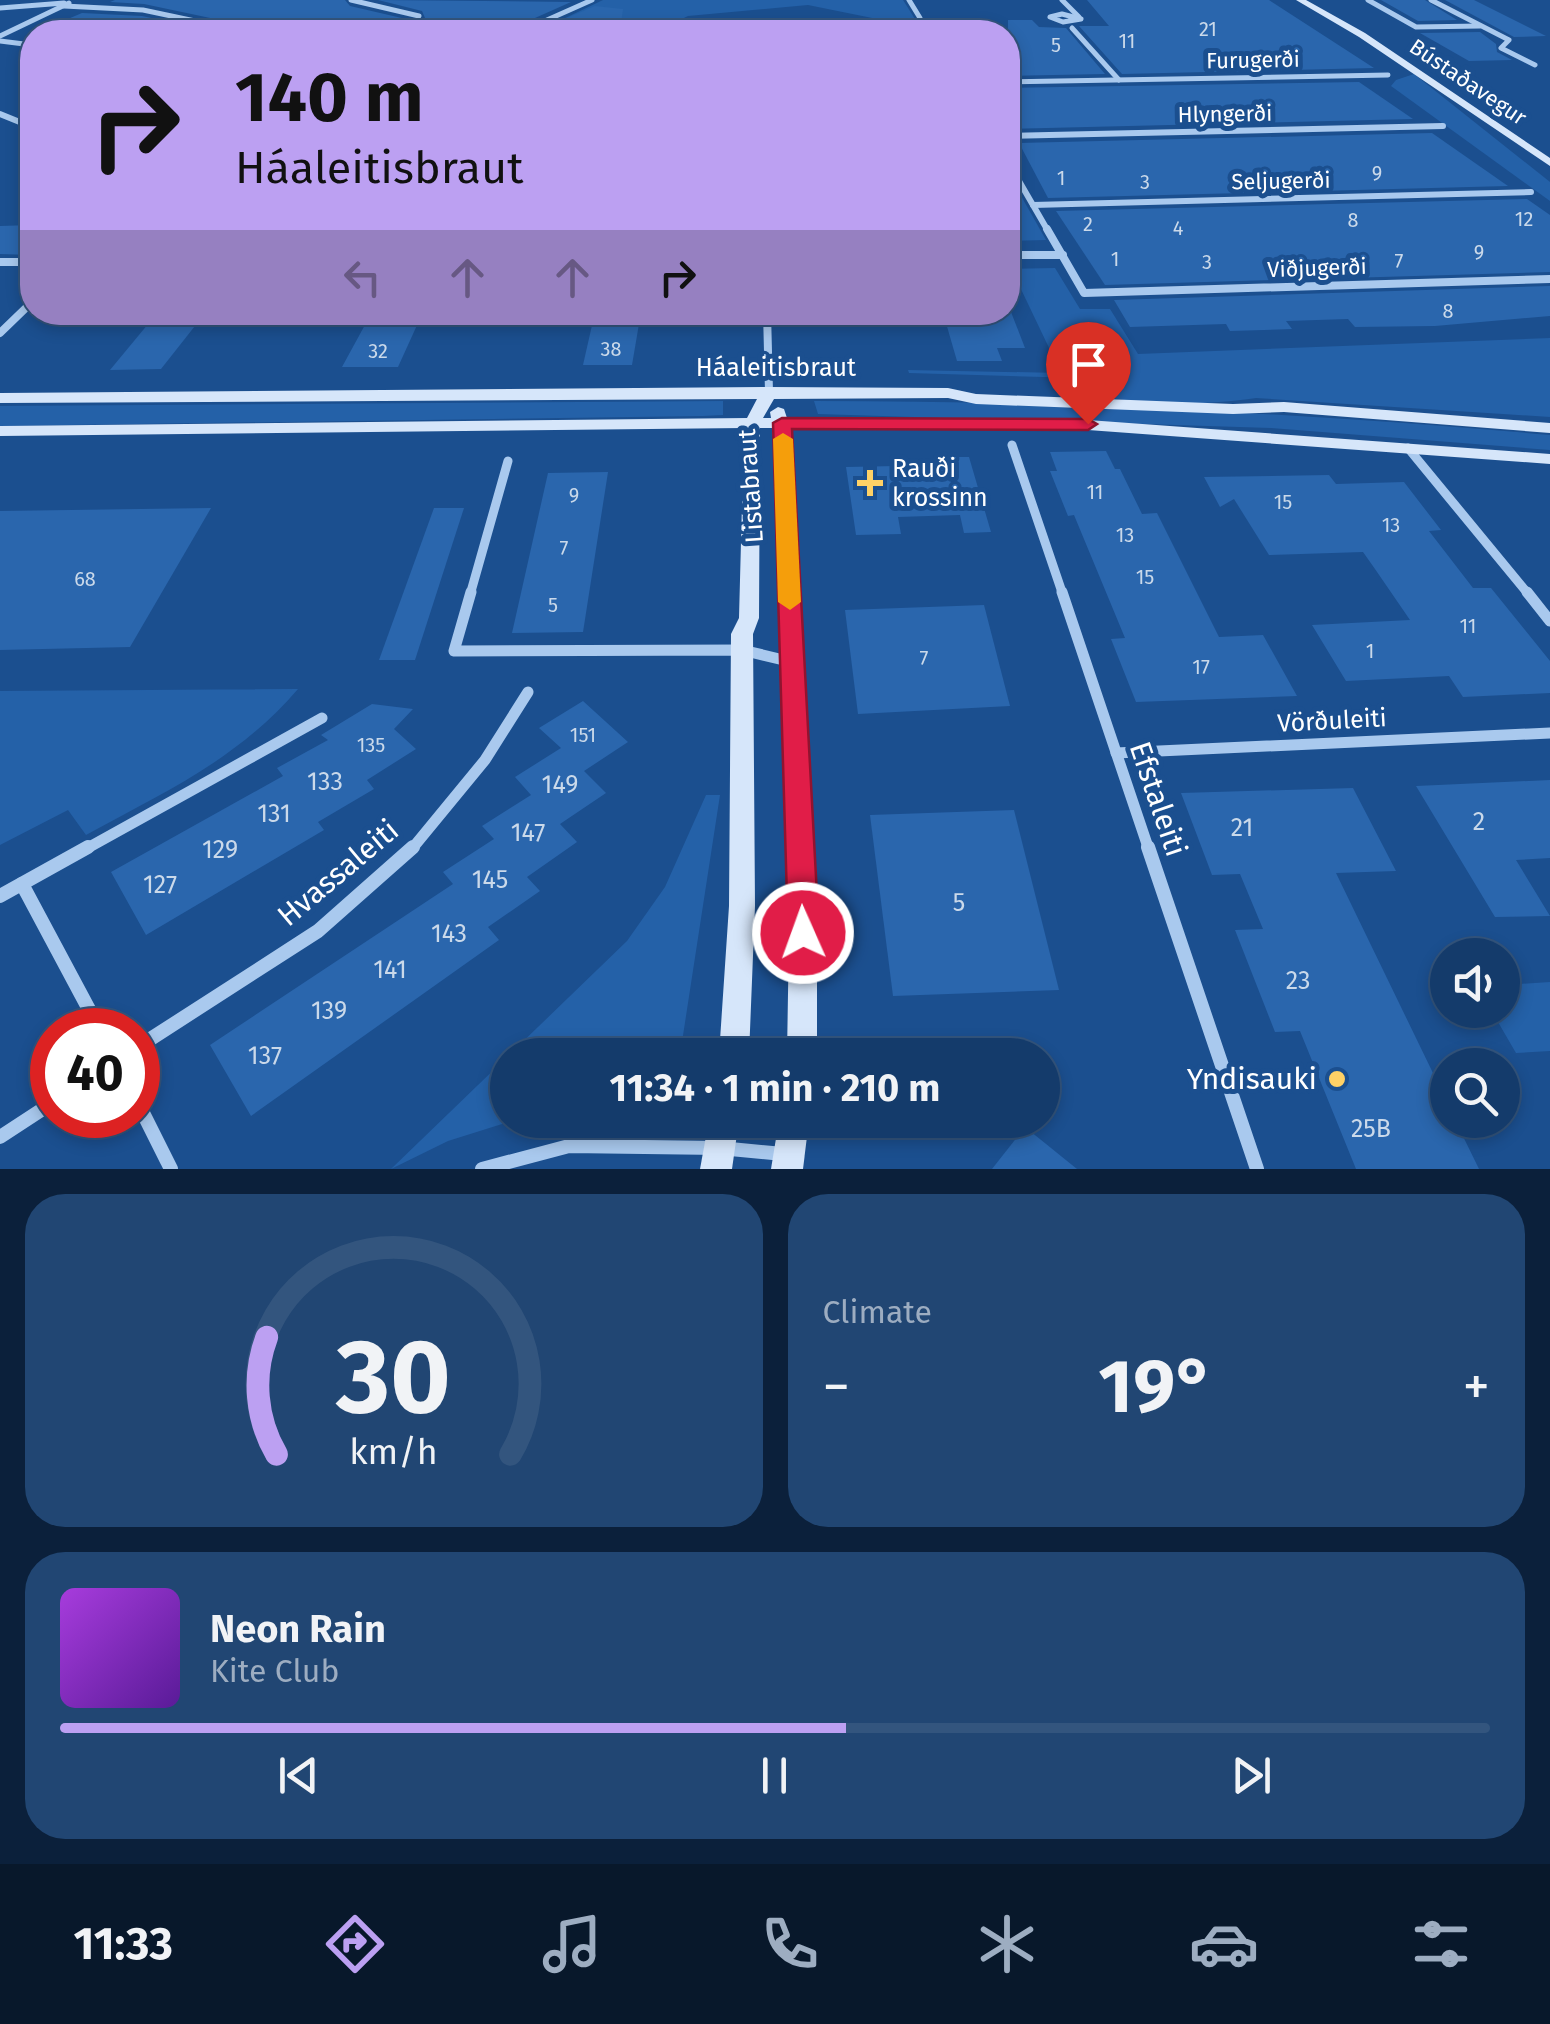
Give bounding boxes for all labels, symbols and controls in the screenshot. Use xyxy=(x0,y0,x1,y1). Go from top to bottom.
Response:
house number: 21 xyxy=(1199,17,1217,41)
house number: 11 xyxy=(1118,29,1136,53)
house number: 5 xyxy=(1051,33,1061,57)
street label: Bústaðavegur xyxy=(1404,33,1532,131)
street label: Furugerði xyxy=(1206,46,1300,74)
text: 140 m xyxy=(235,56,424,140)
icon: right xyxy=(70,60,200,190)
street label: Hlyngerði xyxy=(1177,100,1273,128)
text: Háaleitisbraut xyxy=(235,141,523,195)
house number: 9 xyxy=(1372,161,1382,185)
house number: 1 xyxy=(1057,166,1065,190)
street label: Seljugerði xyxy=(1231,167,1331,195)
house number: 3 xyxy=(1140,170,1150,194)
house number: 12 xyxy=(1515,207,1533,231)
house number: 8 xyxy=(1347,208,1359,232)
house number: 2 xyxy=(1083,212,1093,236)
house number: 4 xyxy=(1173,216,1184,240)
house number: 9 xyxy=(1474,240,1484,264)
house number: 1 xyxy=(1111,247,1119,271)
house number: 7 xyxy=(1395,249,1404,273)
icon: left xyxy=(335,250,390,305)
icon: ahead xyxy=(440,250,495,305)
icon: ahead xyxy=(545,250,600,305)
icon: right xyxy=(650,250,705,305)
house number: 3 xyxy=(1202,250,1212,274)
street label: Viðjugerði xyxy=(1267,253,1367,283)
house number: 8 xyxy=(1442,299,1454,323)
pin xyxy=(1046,322,1131,425)
house number: 38 xyxy=(601,337,622,361)
icon: arrive xyxy=(1061,337,1116,392)
house number: 32 xyxy=(368,339,388,363)
street label: Háaleitisbraut xyxy=(696,353,857,383)
street label: Listabraut xyxy=(732,427,770,544)
place label: Rauði krossinn xyxy=(892,454,988,513)
marker: Rauði krossinn xyxy=(857,470,883,496)
house number: 11 xyxy=(1086,480,1104,504)
house number: 9 xyxy=(569,483,579,507)
house number: 15 xyxy=(1274,490,1292,514)
house number: 13 xyxy=(1382,513,1400,537)
house number: 13 xyxy=(1116,523,1134,547)
house number: 7 xyxy=(560,536,569,560)
house number: 15 xyxy=(1136,565,1154,589)
house number: 68 xyxy=(74,567,96,591)
house number: 5 xyxy=(548,593,558,617)
house number: 11 xyxy=(1459,614,1477,638)
house number: 1 xyxy=(1366,639,1374,663)
house number: 7 xyxy=(920,646,929,670)
house number: 17 xyxy=(1192,655,1210,679)
street label: Vörðuleiti xyxy=(1277,703,1387,739)
house number: 151 xyxy=(570,723,596,747)
house number: 135 xyxy=(357,733,385,757)
street label: Efstaleiti xyxy=(1122,737,1194,861)
house number: 133 xyxy=(307,767,343,797)
house number: 149 xyxy=(542,770,578,800)
house number: 131 xyxy=(257,799,291,829)
house number: 2 xyxy=(1473,807,1485,837)
street label: Hvassaleiti xyxy=(270,812,406,934)
house number: 21 xyxy=(1231,813,1253,843)
house number: 147 xyxy=(511,818,545,848)
house number: 129 xyxy=(202,835,238,865)
house number: 145 xyxy=(472,865,508,895)
house number: 127 xyxy=(143,870,177,900)
position arrow xyxy=(751,881,855,985)
house number: 5 xyxy=(953,888,965,918)
house number: 143 xyxy=(431,919,467,949)
map controls xyxy=(1430,938,1520,1138)
button: sound xyxy=(1430,938,1520,1028)
house number: 141 xyxy=(373,955,407,985)
house number: 23 xyxy=(1286,966,1310,996)
house number: 139 xyxy=(311,996,347,1026)
speed limit sign: 40 xyxy=(30,1008,160,1138)
house number: 137 xyxy=(248,1041,282,1071)
button: search xyxy=(1430,1048,1520,1138)
place label: Yndisauki xyxy=(1187,1061,1317,1097)
text: 11:34 · 1 min · 210 m xyxy=(610,1065,940,1111)
marker: Yndisauki xyxy=(1326,1068,1348,1090)
house number: 25B xyxy=(1351,1114,1391,1144)
text: Climate xyxy=(823,1293,932,1331)
text: 30 xyxy=(335,1315,451,1440)
text: 19° xyxy=(1098,1342,1214,1432)
text: − xyxy=(823,1354,850,1420)
text: + xyxy=(1463,1354,1490,1420)
text: km/h xyxy=(350,1431,438,1473)
text: Neon Rain xyxy=(210,1606,386,1652)
text: Kite Club xyxy=(210,1652,339,1690)
icon: previous xyxy=(271,1748,326,1803)
icon: pause xyxy=(747,1748,802,1803)
icon: next xyxy=(1224,1748,1279,1803)
icon: directions xyxy=(320,1909,390,1979)
icon: music xyxy=(537,1909,607,1979)
icon: phone xyxy=(755,1909,825,1979)
icon: climate xyxy=(972,1909,1042,1979)
icon: car xyxy=(1189,1909,1259,1979)
icon: filters xyxy=(1406,1909,1476,1979)
text: 11:33 xyxy=(74,1917,173,1971)

